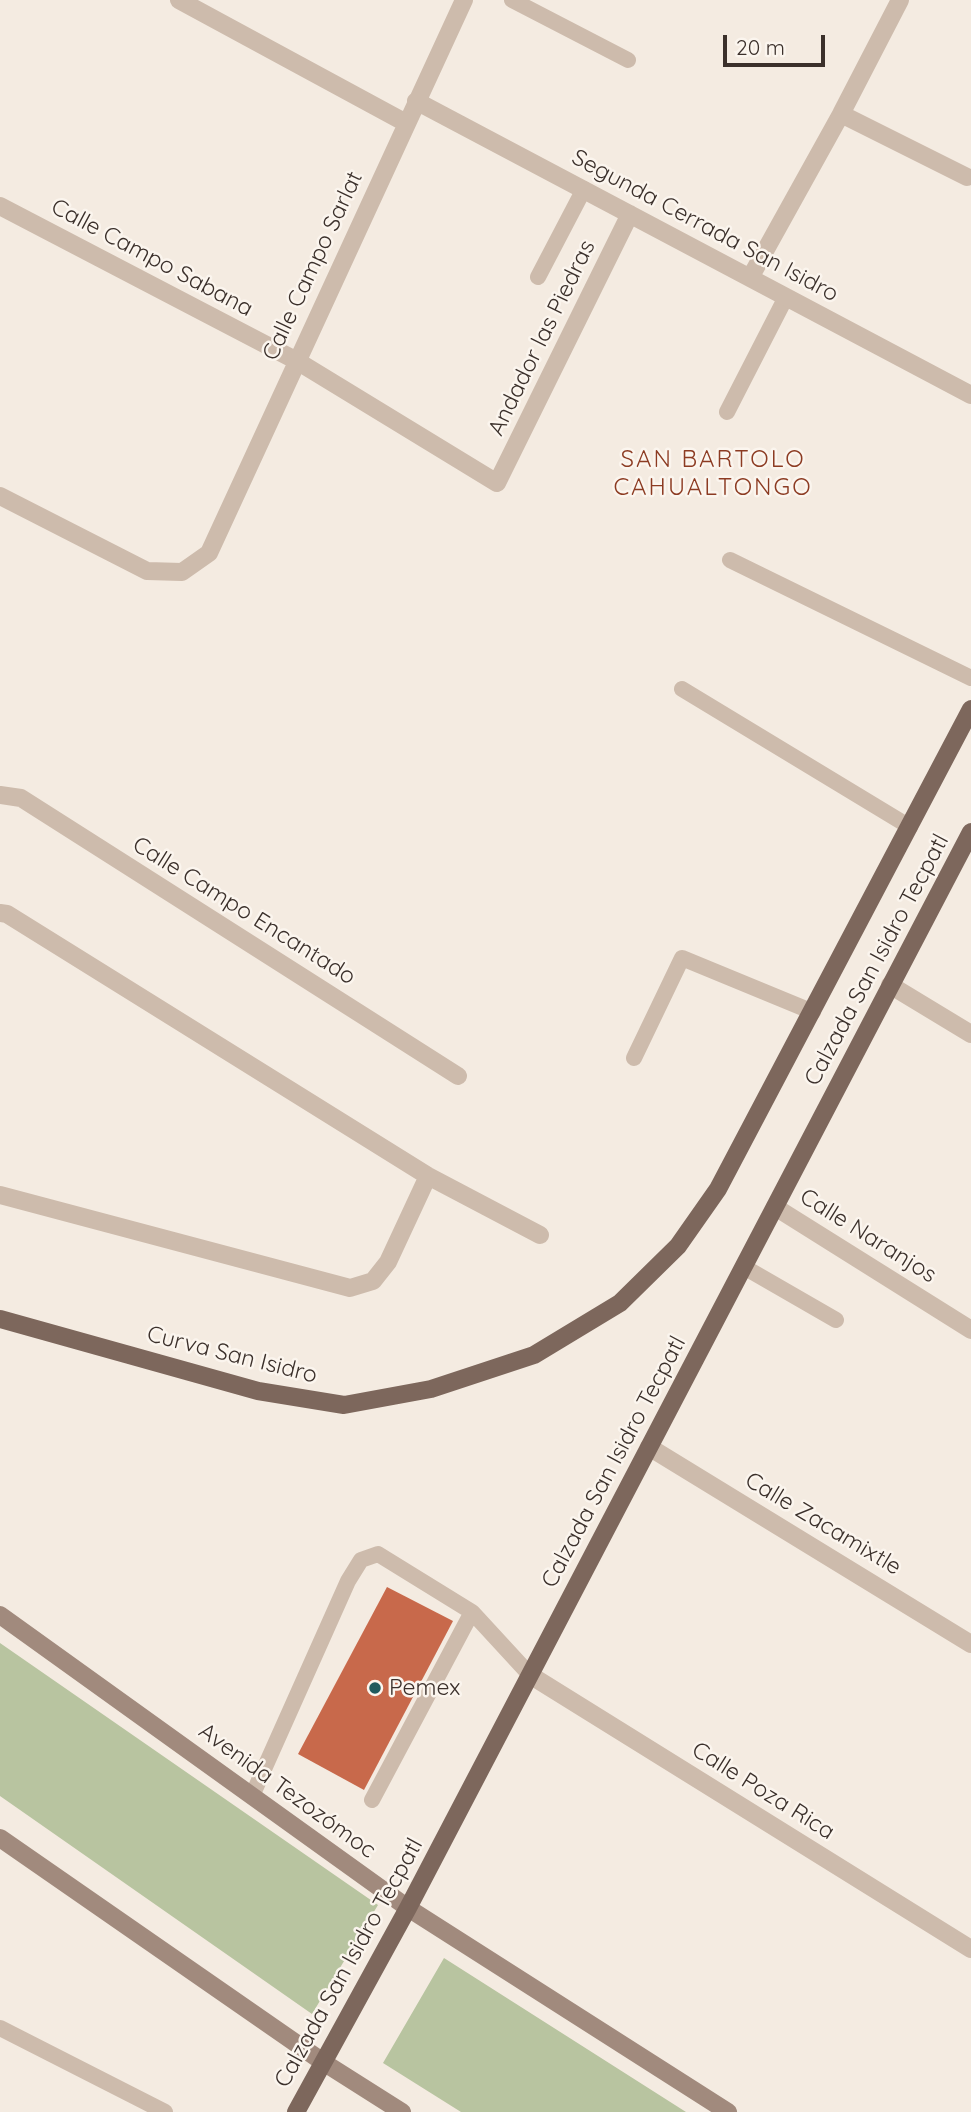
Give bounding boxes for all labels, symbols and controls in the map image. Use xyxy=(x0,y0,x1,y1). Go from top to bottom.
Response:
scale bar xyxy=(726,21,828,65)
text: 20 m xyxy=(736,34,785,60)
street label: Segunda Cerrada San Isidro xyxy=(567,144,843,308)
street label: Calle Campo Sarlat xyxy=(257,167,369,365)
street label: Calle Campo Sabana xyxy=(46,193,258,323)
street label: Andador las Piedras xyxy=(483,236,601,440)
district label: SAN BARTOLO CAHUALTONGO xyxy=(615,446,811,502)
street label: Calzada San Isidro Tecpatl xyxy=(799,830,955,1090)
street label: Calle Campo Encantado xyxy=(127,831,361,991)
street label: Calle Naranjos xyxy=(795,1183,941,1289)
street label: Curva San Isidro xyxy=(144,1320,320,1390)
street label: Calzada San Isidro Tecpatl xyxy=(536,1332,692,1592)
street label: Calle Zacamixtle xyxy=(740,1467,906,1581)
place label: Pemex xyxy=(389,1674,460,1702)
marker: Pemex xyxy=(367,1680,383,1696)
street label: Avenida Tezozómoc xyxy=(193,1718,381,1864)
street label: Calle Poza Rica xyxy=(687,1736,839,1846)
street label: Calzada San Isidro Tecpatl xyxy=(269,1834,429,2092)

